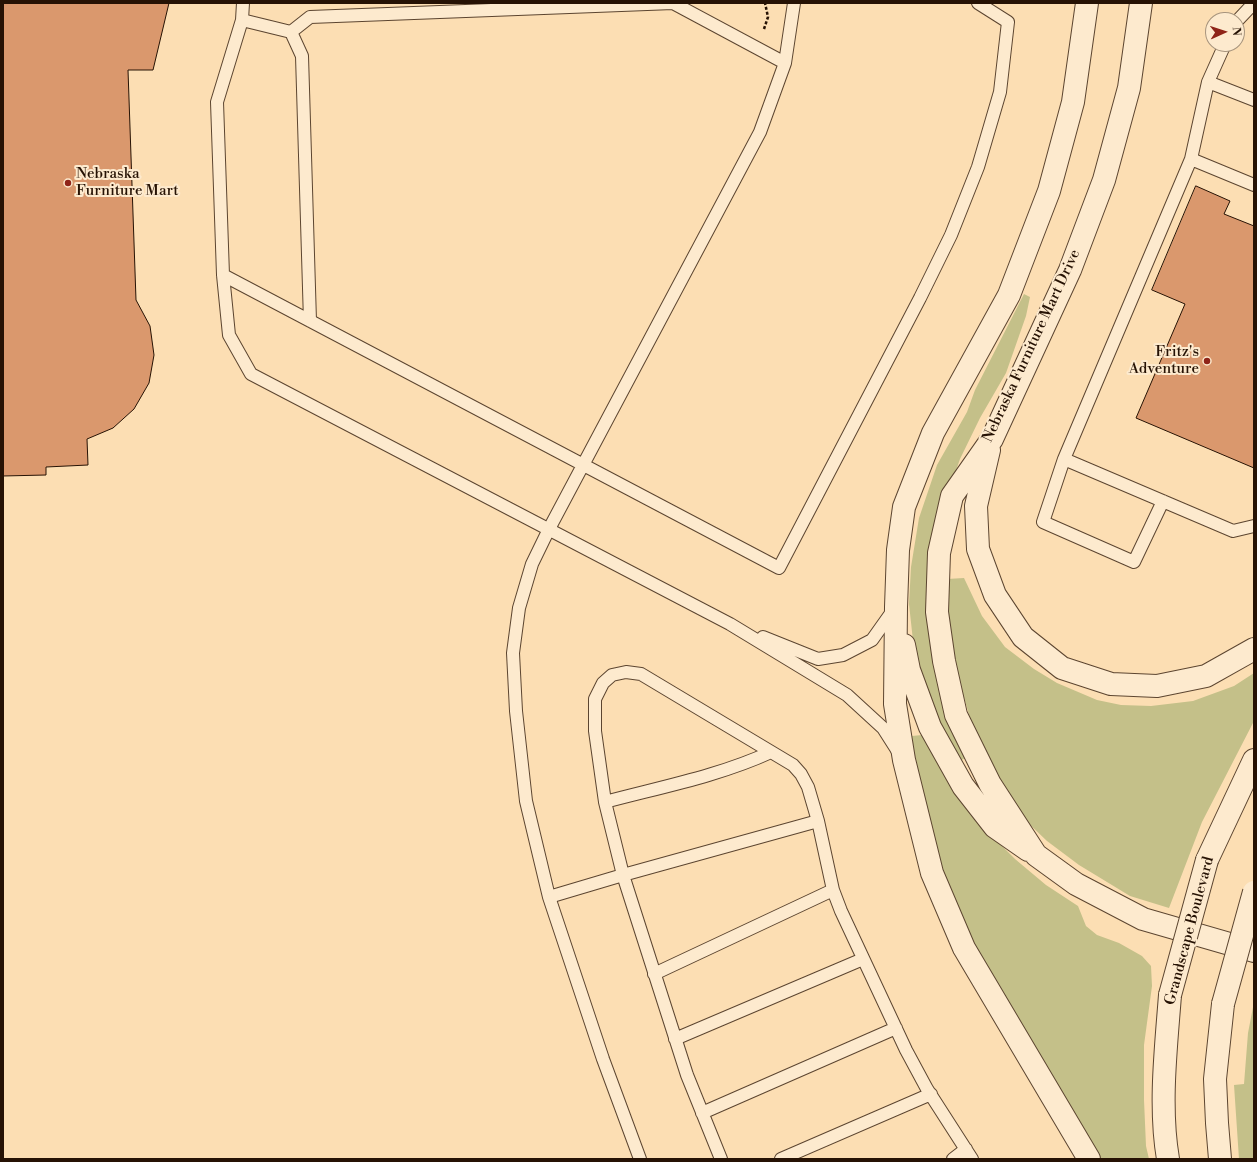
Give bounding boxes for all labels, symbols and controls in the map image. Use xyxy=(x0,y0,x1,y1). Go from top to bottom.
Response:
north arrow xyxy=(1205,12,1245,52)
text: N xyxy=(1229,27,1243,36)
place label: Nebraska Furniture Mart xyxy=(76,165,179,200)
marker: Nebraska Furniture Mart xyxy=(63,178,73,188)
street label: Nebraska Furniture Mart Drive xyxy=(979,247,1085,445)
place label: Fritz's Adventure xyxy=(1129,343,1199,378)
marker: Fritz's Adventure xyxy=(1202,356,1212,366)
street label: Grandscape Boulevard xyxy=(1162,855,1218,1007)

